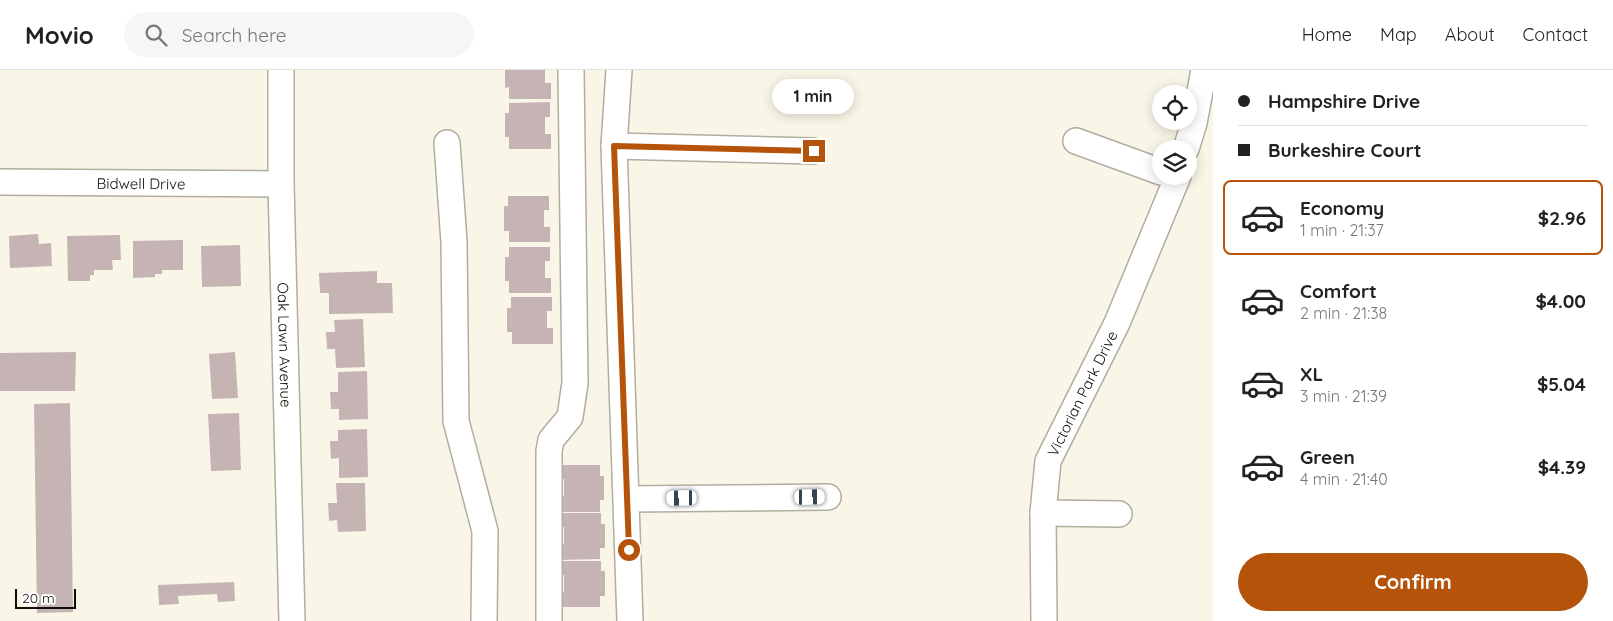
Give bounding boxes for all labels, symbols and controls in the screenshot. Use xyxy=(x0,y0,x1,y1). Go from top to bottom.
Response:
search box xyxy=(124,12,474,57)
text: Movio xyxy=(25,20,94,50)
icon: search xyxy=(142,21,170,49)
text: Search here xyxy=(182,23,287,47)
text: Home xyxy=(1302,23,1352,46)
text: Map xyxy=(1380,23,1417,46)
text: About xyxy=(1445,23,1495,46)
text: Contact xyxy=(1523,23,1588,46)
callout: 1 min xyxy=(773,78,855,114)
map controls xyxy=(1152,85,1197,185)
button: locate xyxy=(1152,85,1197,130)
text: 1 min xyxy=(794,86,832,106)
text: Hampshire Drive xyxy=(1268,89,1420,113)
text: Burkeshire Court xyxy=(1268,138,1422,162)
route end xyxy=(803,140,825,162)
button: layers xyxy=(1152,140,1197,185)
street label: Bidwell Drive xyxy=(96,173,186,193)
icon: car xyxy=(1240,195,1285,240)
text: Economy xyxy=(1300,196,1384,220)
text: $2.96 xyxy=(1538,206,1586,230)
text: 1 min · 21:37 xyxy=(1300,220,1384,240)
icon: car xyxy=(1240,278,1285,323)
text: Comfort xyxy=(1300,279,1377,303)
street label: Oak Lawn Avenue xyxy=(274,282,296,408)
text: $4.00 xyxy=(1535,289,1586,313)
text: 2 min · 21:38 xyxy=(1300,303,1387,323)
street label: Victorian Park Drive xyxy=(1043,327,1121,459)
icon: car xyxy=(1240,361,1285,406)
text: XL xyxy=(1300,362,1323,386)
text: $5.04 xyxy=(1537,372,1586,396)
text: 3 min · 21:39 xyxy=(1300,386,1387,406)
icon: car xyxy=(1240,444,1285,489)
text: Green xyxy=(1300,445,1355,469)
text: $4.39 xyxy=(1538,455,1586,479)
text: 4 min · 21:40 xyxy=(1300,469,1388,489)
car xyxy=(794,489,825,505)
car xyxy=(666,490,697,506)
route start xyxy=(618,539,640,561)
button: Confirm xyxy=(1238,553,1588,611)
scale bar xyxy=(15,586,76,609)
text: 20 m xyxy=(22,589,55,607)

